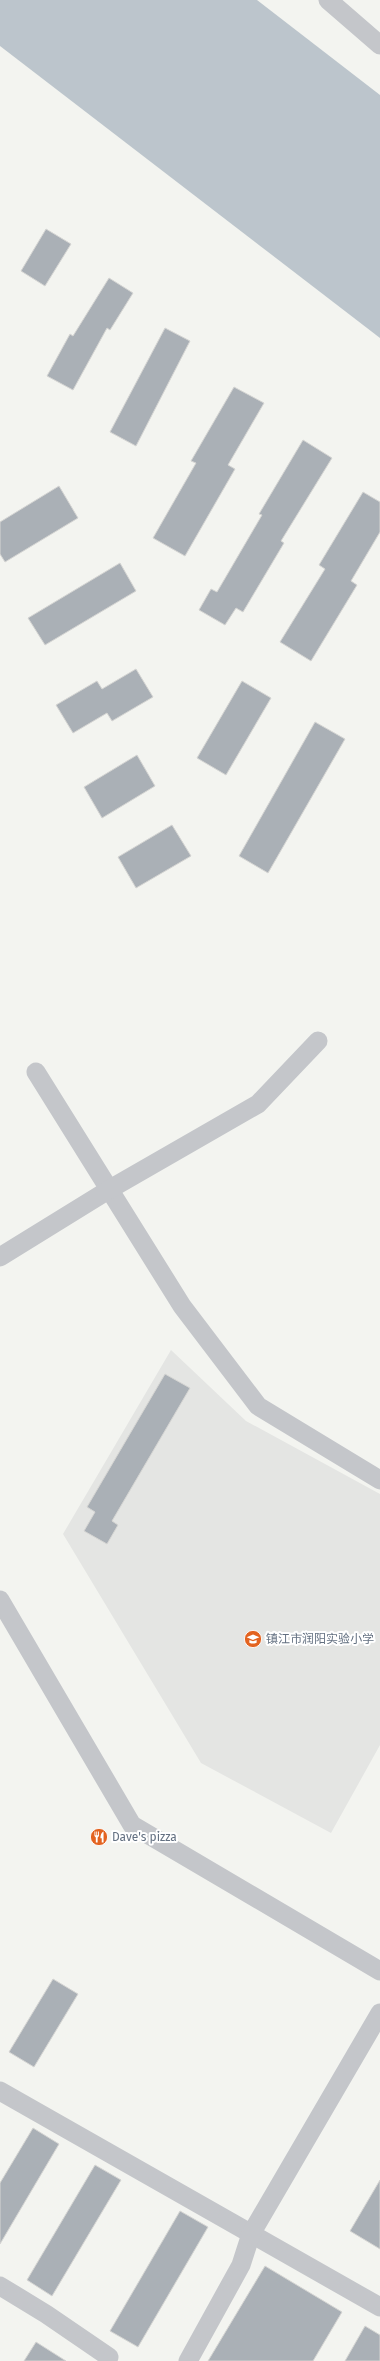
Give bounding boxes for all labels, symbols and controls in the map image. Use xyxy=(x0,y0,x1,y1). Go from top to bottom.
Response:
school or university icon: 镇江市润阳实验小学 xyxy=(243,1629,263,1649)
place label: 镇江市润阳实验小学 xyxy=(266,1632,374,1646)
restaurant icon: Dave's pizza xyxy=(89,1827,109,1847)
place label: Dave's pizza xyxy=(112,1830,177,1844)

